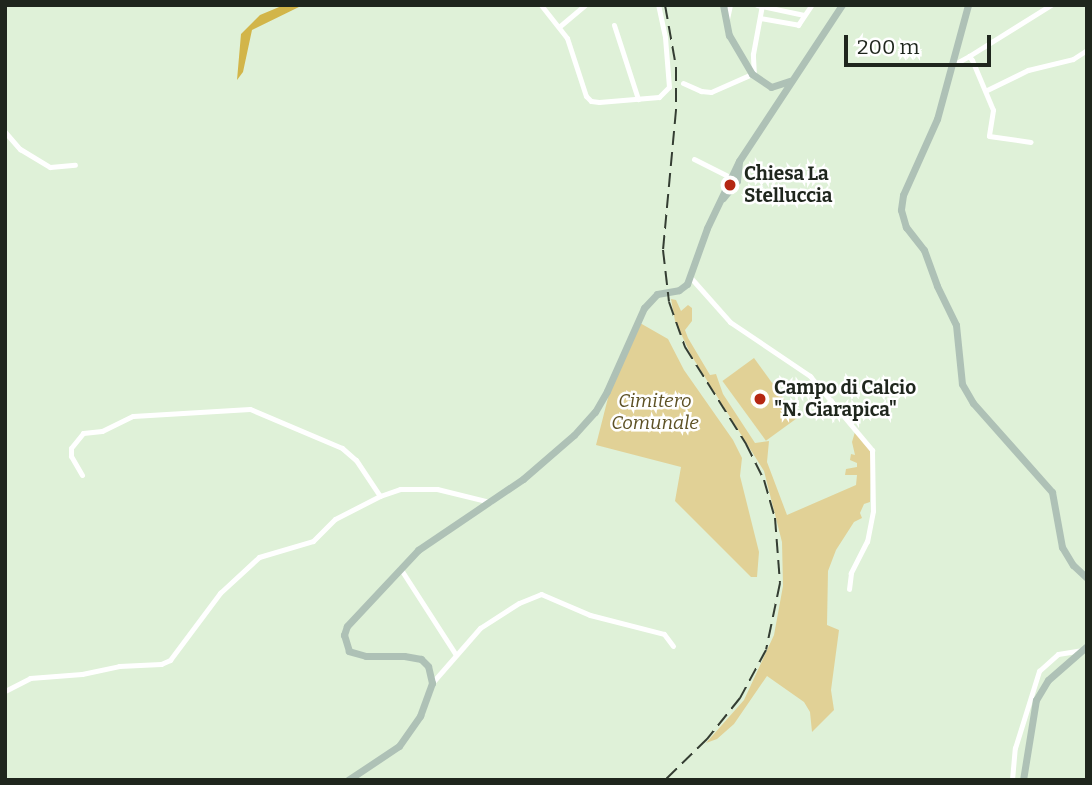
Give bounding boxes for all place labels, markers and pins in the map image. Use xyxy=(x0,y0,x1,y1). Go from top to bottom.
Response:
place label: Chiesa La Stelluccia xyxy=(744,163,832,207)
marker: Chiesa La Stelluccia xyxy=(722,177,738,193)
place label: Campo di Calcio "N. Ciarapica" xyxy=(774,377,916,421)
marker: Campo di Calcio "N. Ciarapica" xyxy=(752,391,768,407)

